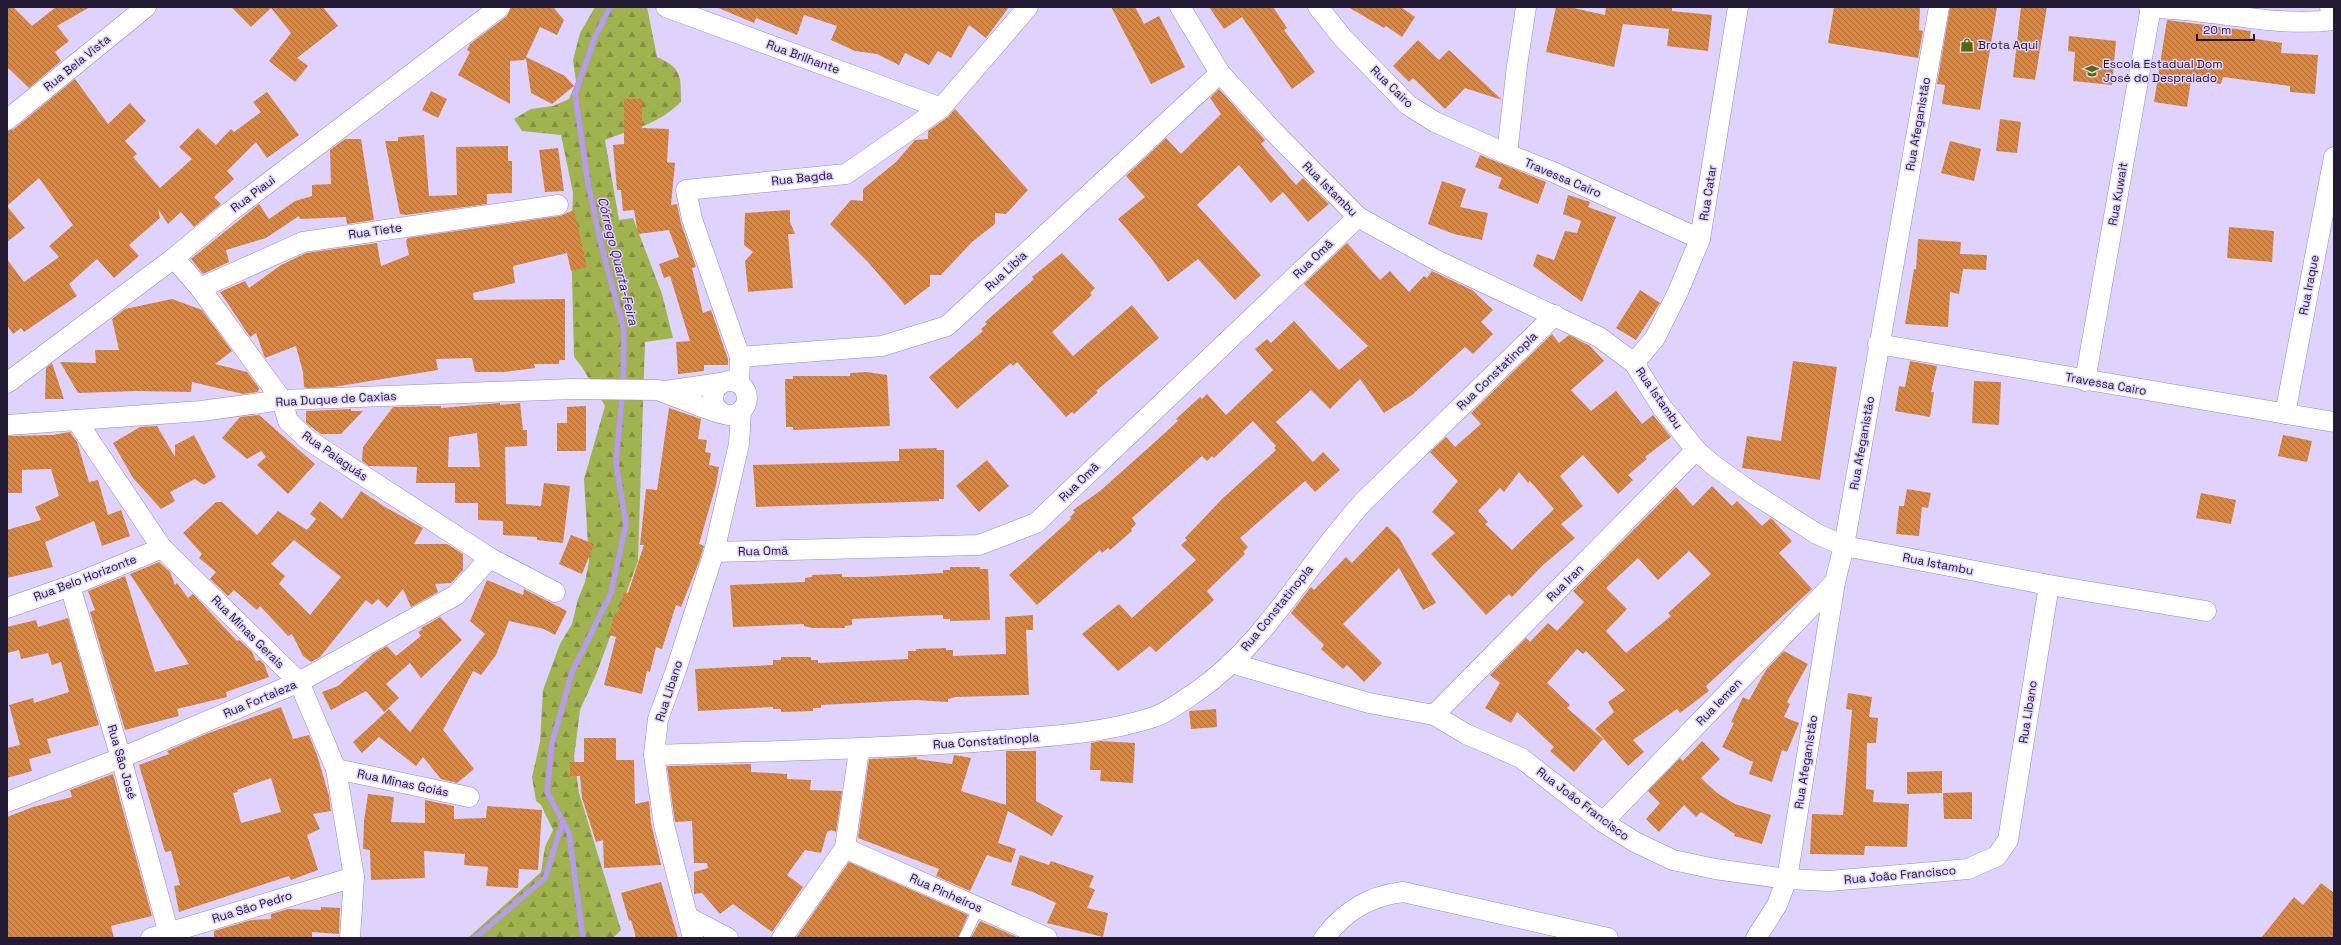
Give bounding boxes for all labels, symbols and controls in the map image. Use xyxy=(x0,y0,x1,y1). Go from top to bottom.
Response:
scale bar xyxy=(2197,16,2254,42)
text: 20 m xyxy=(2203,22,2231,38)
street label: Rua Bela Vista xyxy=(40,31,114,95)
street label: Rua Brilhante xyxy=(764,36,842,78)
shop icon: Brota Aqui xyxy=(1959,37,1975,53)
place label: Brota Aqui xyxy=(1978,37,2038,53)
place label: Escola Estadual Dom José do Despraiado xyxy=(2103,56,2222,86)
street label: Rua Cairo xyxy=(1367,62,1417,112)
school or university icon: Escola Estadual Dom José do Despraiado xyxy=(2084,63,2100,79)
street label: Rua Afeganistão xyxy=(1902,76,1934,172)
street label: Travessa Cairo xyxy=(1522,155,1604,201)
street label: Rua Istambu xyxy=(1299,158,1361,220)
street label: Rua Kuwait xyxy=(2105,161,2131,227)
street label: Rua Catar xyxy=(1696,164,1720,222)
street label: Rua Bagda xyxy=(770,167,834,189)
street label: Rua Piaui xyxy=(227,172,279,216)
water label: Córrego Quarta-Feira xyxy=(594,195,642,327)
street label: Rua Tiete xyxy=(347,219,403,243)
street label: Rua Omã xyxy=(1289,236,1337,282)
street label: Rua Libia xyxy=(982,247,1031,295)
street label: Rua Iraque xyxy=(2295,254,2323,316)
street label: Rua Constatinopla xyxy=(1453,328,1541,414)
street label: Rua Istambu xyxy=(1632,364,1686,432)
street label: Travessa Cairo xyxy=(2064,369,2148,399)
street label: Rua Duque de Caxias xyxy=(275,388,397,410)
street label: Rua Afeganistão xyxy=(1846,395,1878,491)
street label: Rua Paiaguás xyxy=(299,427,371,485)
street label: Rua Omã xyxy=(1055,459,1103,505)
street label: Rua Omã xyxy=(738,543,788,559)
street label: Rua Istambu xyxy=(1901,549,1975,579)
street label: Rua Belo Horizonte xyxy=(31,551,139,605)
street label: Rua Iran xyxy=(1543,561,1587,605)
street label: Rua Constatinopla xyxy=(1237,562,1317,654)
street label: Rua Minas Gerais xyxy=(208,592,288,672)
street label: Rua Libano xyxy=(652,658,686,724)
street label: Rua Iemen xyxy=(1693,675,1745,729)
street label: Rua Fortaleza xyxy=(221,676,299,722)
street label: Rua Libano xyxy=(2015,679,2041,745)
street label: Rua Afeganistão xyxy=(1791,714,1821,810)
street label: Rua São José xyxy=(104,723,140,801)
street label: Rua Constatinopla xyxy=(932,729,1040,753)
street label: Rua João Francisco xyxy=(1533,764,1633,844)
street label: Rua Minas Goiás xyxy=(356,765,450,801)
street label: Rua João Francisco xyxy=(1843,862,1957,888)
street label: Rua Pinheiros xyxy=(907,870,985,916)
street label: Rua São Pedro xyxy=(210,887,294,927)

